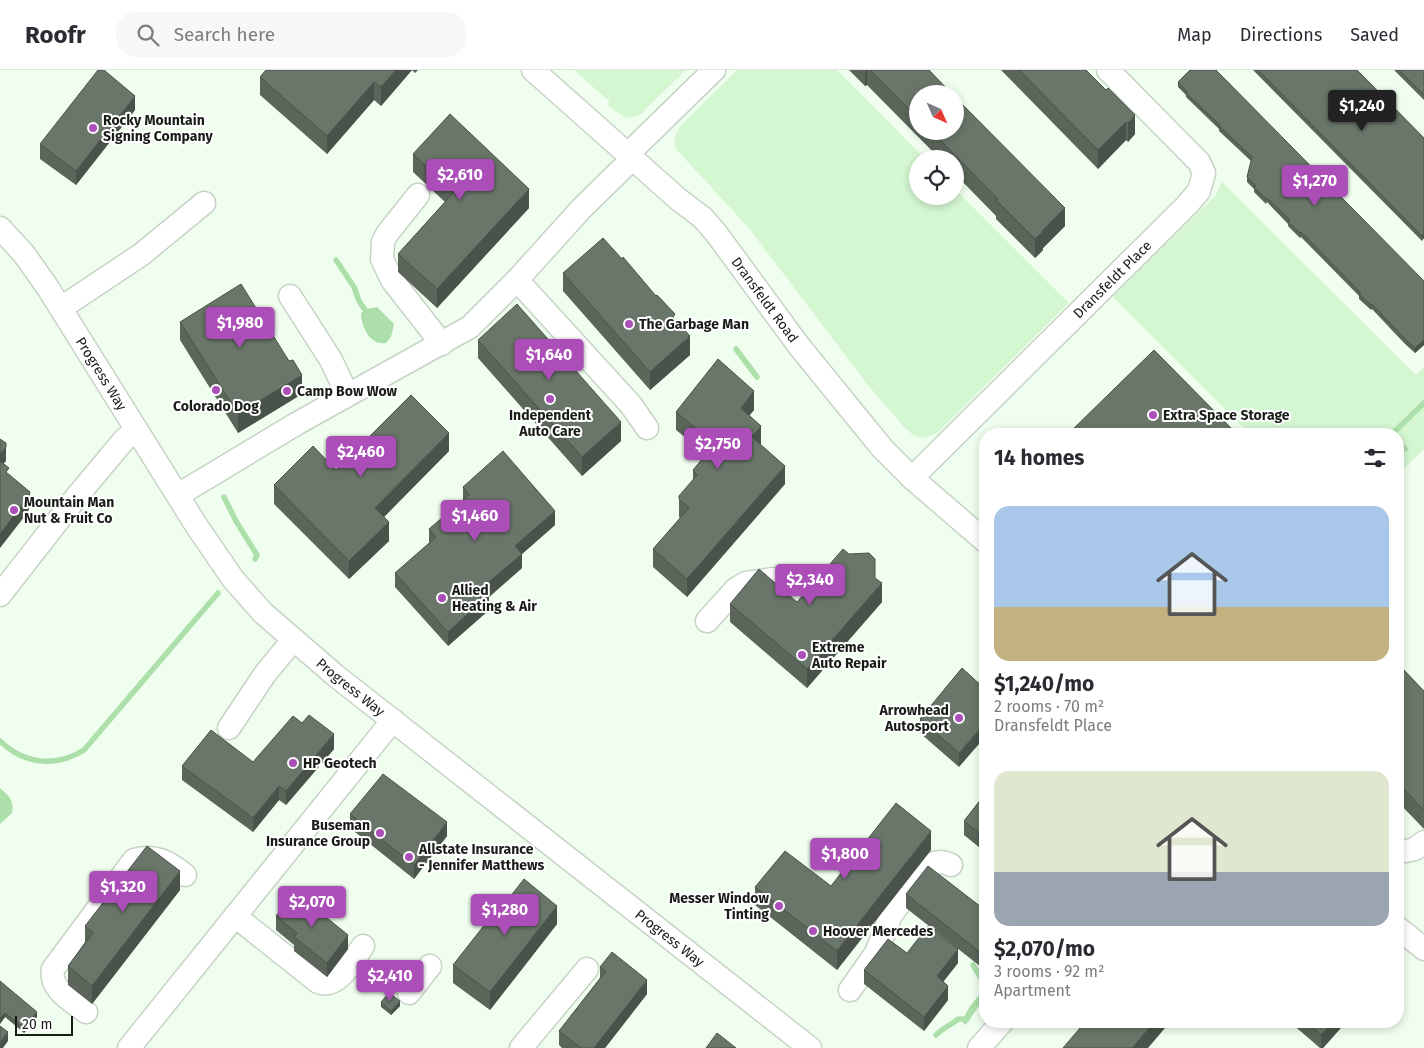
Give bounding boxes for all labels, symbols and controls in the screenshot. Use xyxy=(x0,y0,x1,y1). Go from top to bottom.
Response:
search box xyxy=(116,12,466,57)
text: Roofr xyxy=(25,21,86,49)
icon: search xyxy=(134,21,162,49)
text: Search here xyxy=(174,23,275,46)
text: Map xyxy=(1177,24,1212,46)
text: Directions xyxy=(1240,24,1322,46)
text: Saved xyxy=(1350,24,1399,46)
north arrow xyxy=(909,85,964,140)
map controls xyxy=(909,85,964,205)
pin: $1,240 xyxy=(1321,90,1403,132)
text: $1,240 xyxy=(1339,96,1385,115)
place label: Rocky Mountain Signing Company xyxy=(103,112,213,145)
marker: Rocky Mountain Signing Company xyxy=(87,122,99,134)
button: locate xyxy=(909,150,964,205)
pin: $2,610 xyxy=(419,158,501,201)
pin: $1,270 xyxy=(1274,164,1356,207)
text: $2,610 xyxy=(437,165,483,184)
text: $1,270 xyxy=(1293,171,1337,190)
street label: Dransfeldt Place xyxy=(1070,237,1155,322)
street label: Dransfeldt Road xyxy=(727,254,802,346)
pin: $1,980 xyxy=(199,306,281,349)
text: $1,980 xyxy=(217,313,263,332)
place label: The Garbage Man xyxy=(639,316,749,333)
marker: The Garbage Man xyxy=(623,318,635,330)
street label: Progress Way xyxy=(72,334,130,414)
pin: $1,640 xyxy=(508,338,590,381)
text: $1,640 xyxy=(526,345,572,364)
place label: Camp Bow Wow xyxy=(297,383,398,400)
marker: Colorado Dog xyxy=(210,384,222,396)
marker: Camp Bow Wow xyxy=(281,385,293,397)
marker: Independent Auto Care xyxy=(544,393,556,405)
place label: Colorado Dog xyxy=(173,398,259,415)
place label: Independent Auto Care xyxy=(509,407,592,440)
place label: Extra Space Storage xyxy=(1163,407,1290,424)
marker: Extra Space Storage xyxy=(1147,409,1159,421)
pin: $2,750 xyxy=(677,428,759,470)
text: $2,750 xyxy=(695,434,741,453)
pin: $2,460 xyxy=(320,436,402,478)
text: $2,460 xyxy=(337,442,385,461)
icon: filters xyxy=(1361,444,1389,472)
text: 14 homes xyxy=(994,445,1084,471)
place label: Mountain Man Nut & Fruit Co xyxy=(24,494,114,527)
pin: $1,460 xyxy=(434,500,516,542)
marker: Mountain Man Nut & Fruit Co xyxy=(8,504,20,516)
text: $1,460 xyxy=(452,506,498,525)
icon: home xyxy=(1147,539,1237,629)
pin: $2,340 xyxy=(769,564,851,606)
text: $2,340 xyxy=(786,570,834,589)
place label: Allied Heating & Air xyxy=(451,582,537,615)
marker: Allied Heating & Air xyxy=(436,592,448,604)
place label: Extreme Auto Repair xyxy=(811,639,887,672)
marker: Extreme Auto Repair xyxy=(796,649,808,661)
street label: Progress Way xyxy=(313,655,388,720)
text: $1,240/mo xyxy=(994,671,1094,697)
text: 2 rooms · 70 m² xyxy=(994,697,1104,716)
place label: Arrowhead Autosport xyxy=(879,702,950,735)
marker: Arrowhead Autosport xyxy=(953,712,965,724)
text: Dransfeldt Place xyxy=(994,716,1112,735)
place label: HP Geotech xyxy=(303,755,377,772)
marker: HP Geotech xyxy=(287,757,299,769)
icon: home xyxy=(1147,804,1237,894)
place label: Buseman Insurance Group xyxy=(266,817,370,850)
marker: Buseman Insurance Group xyxy=(374,827,386,839)
pin: $1,800 xyxy=(804,838,886,880)
place label: Allstate Insurance - Jennifer Matthews xyxy=(418,841,545,874)
text: $1,800 xyxy=(821,844,869,863)
marker: Allstate Insurance - Jennifer Matthews xyxy=(403,851,415,863)
pin: $1,320 xyxy=(82,870,164,913)
text: $1,320 xyxy=(100,877,146,896)
pin: $2,070 xyxy=(271,886,353,928)
place label: Messer Window Tinting xyxy=(669,890,770,923)
text: $2,070 xyxy=(289,892,335,911)
pin: $1,280 xyxy=(464,894,546,936)
text: $1,280 xyxy=(482,900,528,919)
marker: Messer Window Tinting xyxy=(773,900,785,912)
street label: Progress Way xyxy=(632,906,708,971)
place label: Hoover Mercedes xyxy=(823,923,934,940)
marker: Hoover Mercedes xyxy=(807,925,819,937)
text: $2,070/mo xyxy=(994,936,1095,962)
pin: $2,410 xyxy=(349,960,431,1002)
text: 3 rooms · 92 m² xyxy=(994,962,1104,981)
text: $2,410 xyxy=(367,966,413,985)
text: Apartment xyxy=(994,981,1071,1000)
scale bar xyxy=(15,1013,72,1036)
text: 20 m xyxy=(22,1016,52,1033)

